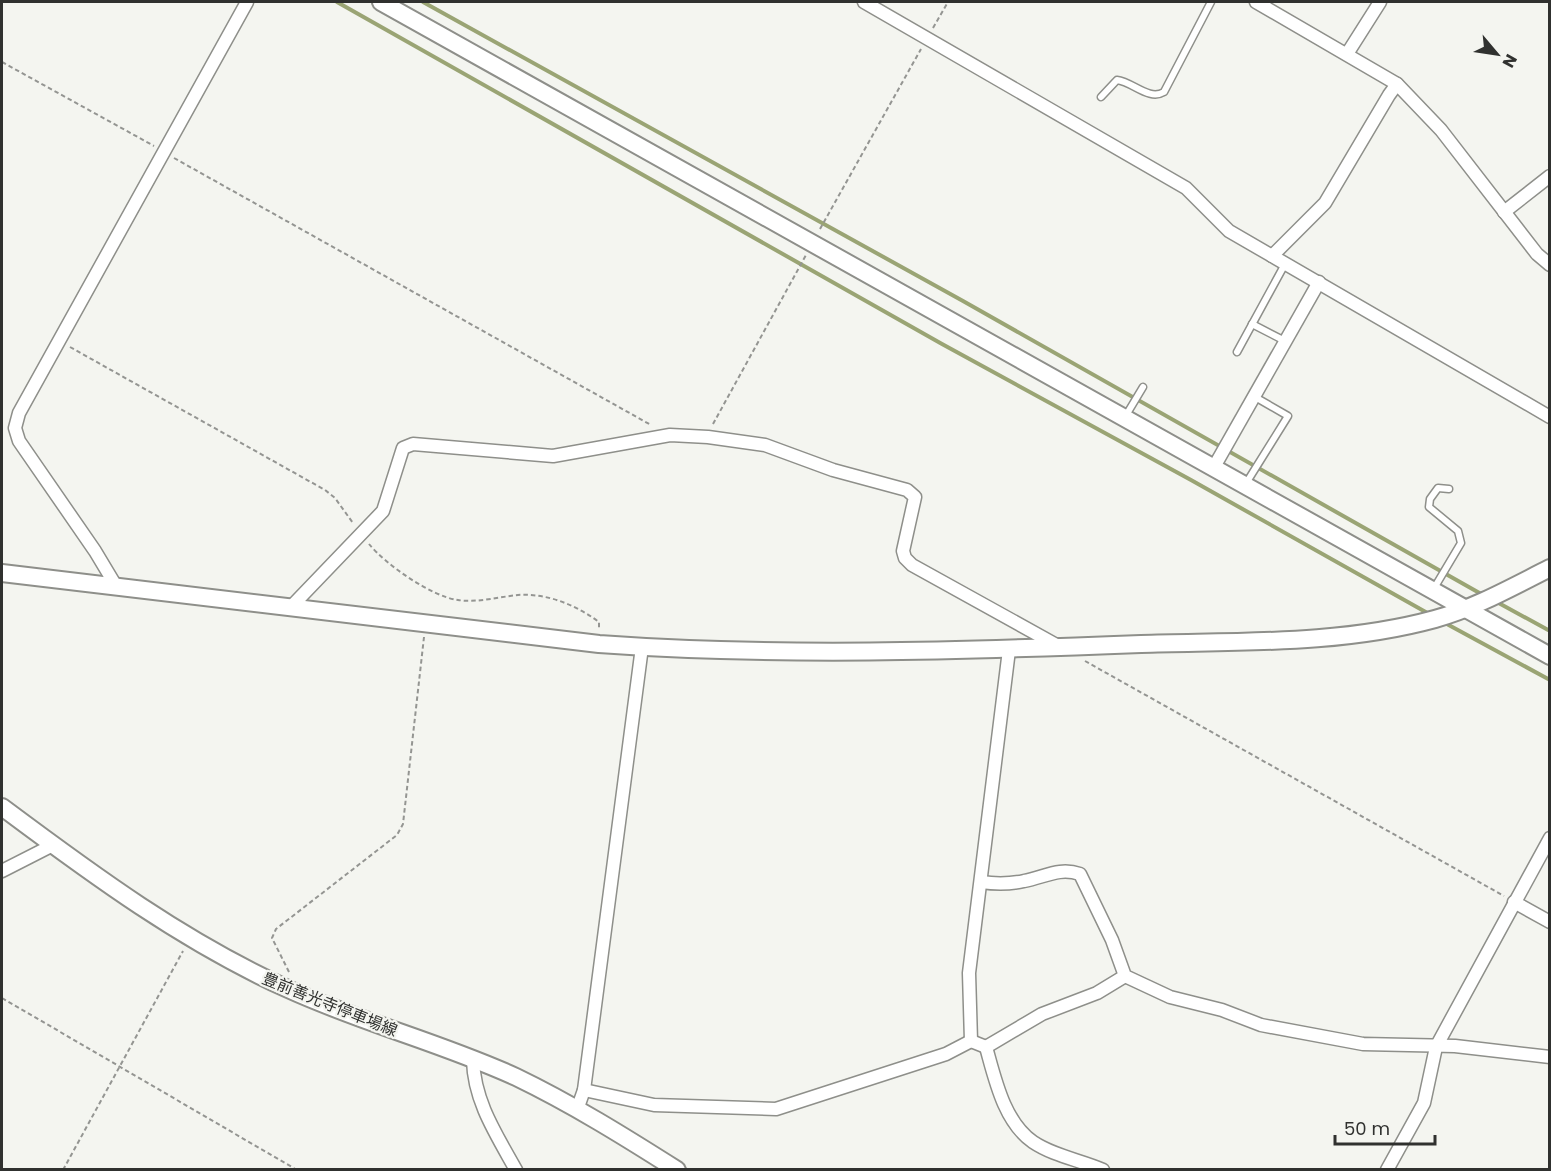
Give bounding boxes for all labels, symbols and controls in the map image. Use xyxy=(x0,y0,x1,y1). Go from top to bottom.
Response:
north arrow xyxy=(1467,24,1527,84)
text: N xyxy=(1497,50,1523,72)
street label: 豊前善光寺停車場線 xyxy=(259,967,401,1042)
scale bar xyxy=(1335,1108,1436,1146)
text: 50 m xyxy=(1344,1116,1390,1141)

